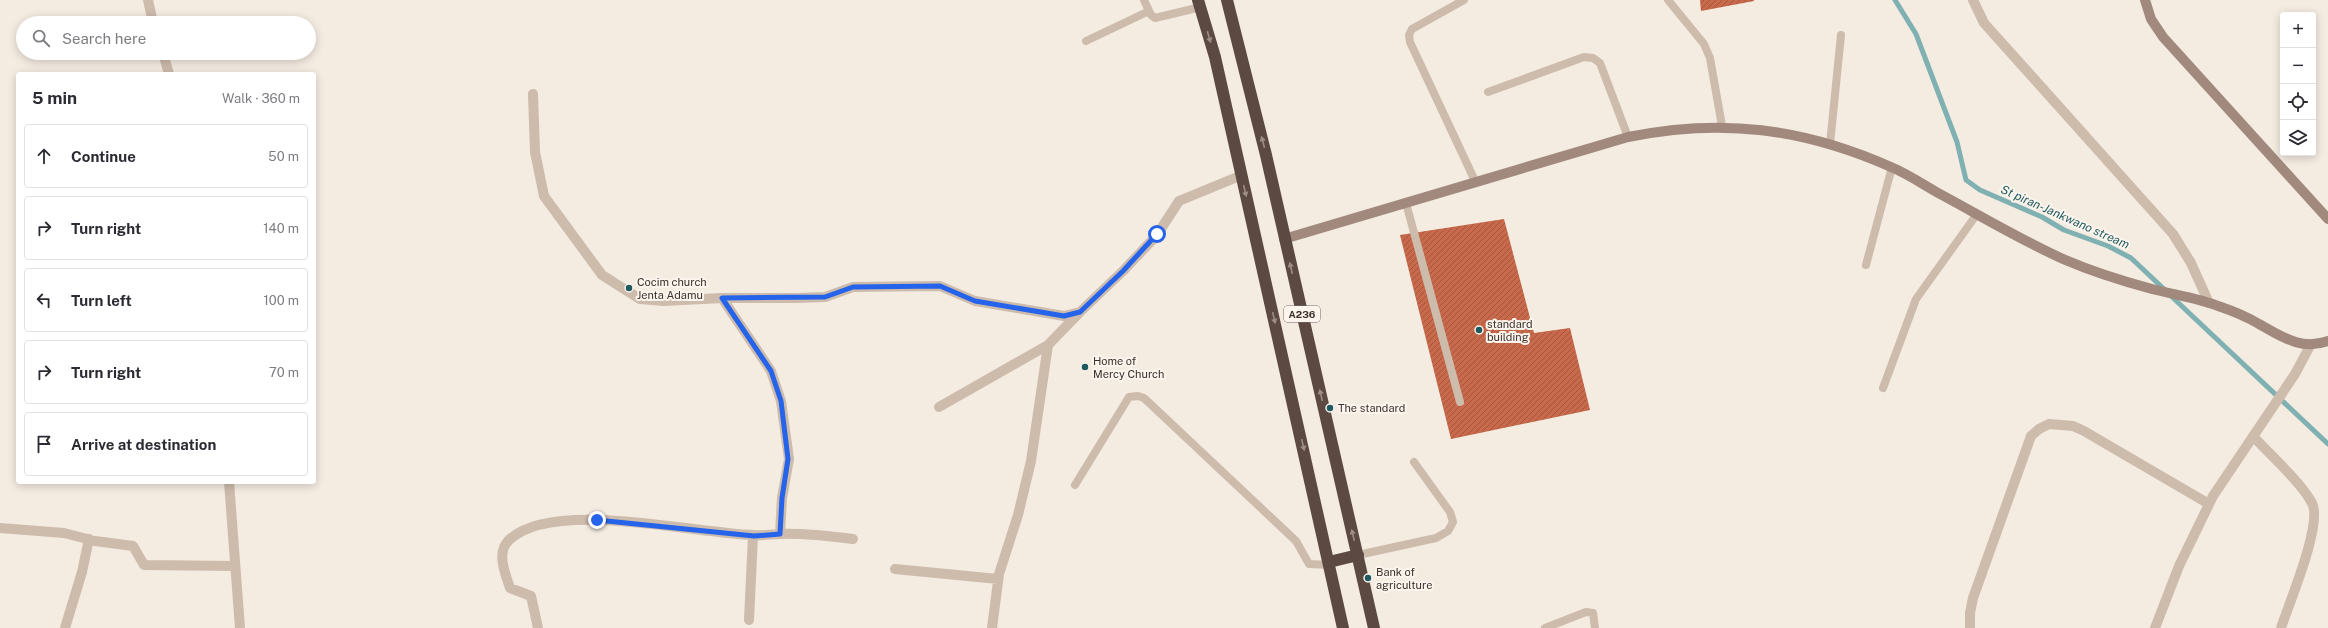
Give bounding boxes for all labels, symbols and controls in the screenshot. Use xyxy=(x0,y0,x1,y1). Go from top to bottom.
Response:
map controls xyxy=(2280,12,2316,156)
button: + xyxy=(2280,12,2316,48)
search box xyxy=(16,16,316,60)
icon: search xyxy=(30,27,52,49)
text: Search here xyxy=(62,30,146,47)
one-way arrow xyxy=(1206,32,1212,44)
button: − xyxy=(2280,48,2316,84)
button: locate xyxy=(2280,84,2316,120)
text: 5 min xyxy=(32,88,77,108)
text: Walk · 360 m xyxy=(222,91,300,106)
button: layers xyxy=(2280,120,2316,156)
one-way arrow xyxy=(1260,135,1266,147)
icon: ahead xyxy=(33,145,55,167)
text: Continue xyxy=(71,148,136,165)
text: 50 m xyxy=(268,149,299,164)
water label: St piran-Jankwano stream xyxy=(1999,182,2131,252)
one-way arrow xyxy=(1243,185,1249,197)
icon: right xyxy=(33,217,55,239)
text: Turn right xyxy=(71,220,141,237)
text: 140 m xyxy=(263,221,299,236)
route start xyxy=(1148,225,1166,243)
one-way arrow xyxy=(1288,262,1294,274)
place label: Cocim church Jenta Adamu xyxy=(637,276,707,301)
marker: Cocim church Jenta Adamu xyxy=(624,283,634,293)
icon: left xyxy=(33,289,55,311)
text: Turn left xyxy=(71,292,132,309)
text: 100 m xyxy=(263,293,299,308)
road number: A236 xyxy=(1284,306,1320,322)
one-way arrow xyxy=(1272,312,1278,324)
place label: standard building xyxy=(1487,318,1533,343)
marker: standard building xyxy=(1474,325,1484,335)
place label: Home of Mercy Church xyxy=(1093,355,1164,380)
icon: right xyxy=(33,361,55,383)
marker: Home of Mercy Church xyxy=(1080,362,1090,372)
text: Turn right xyxy=(71,364,141,381)
text: 70 m xyxy=(269,365,299,380)
one-way arrow xyxy=(1317,389,1323,401)
place label: The standard xyxy=(1338,402,1405,414)
marker: The standard xyxy=(1325,403,1335,413)
icon: arrive xyxy=(33,433,55,455)
text: Arrive at destination xyxy=(71,436,216,453)
one-way arrow xyxy=(1300,439,1306,451)
route end xyxy=(588,511,606,529)
one-way arrow xyxy=(1350,529,1356,542)
place label: Bank of agriculture xyxy=(1376,566,1432,591)
marker: Bank of agriculture xyxy=(1363,573,1373,583)

